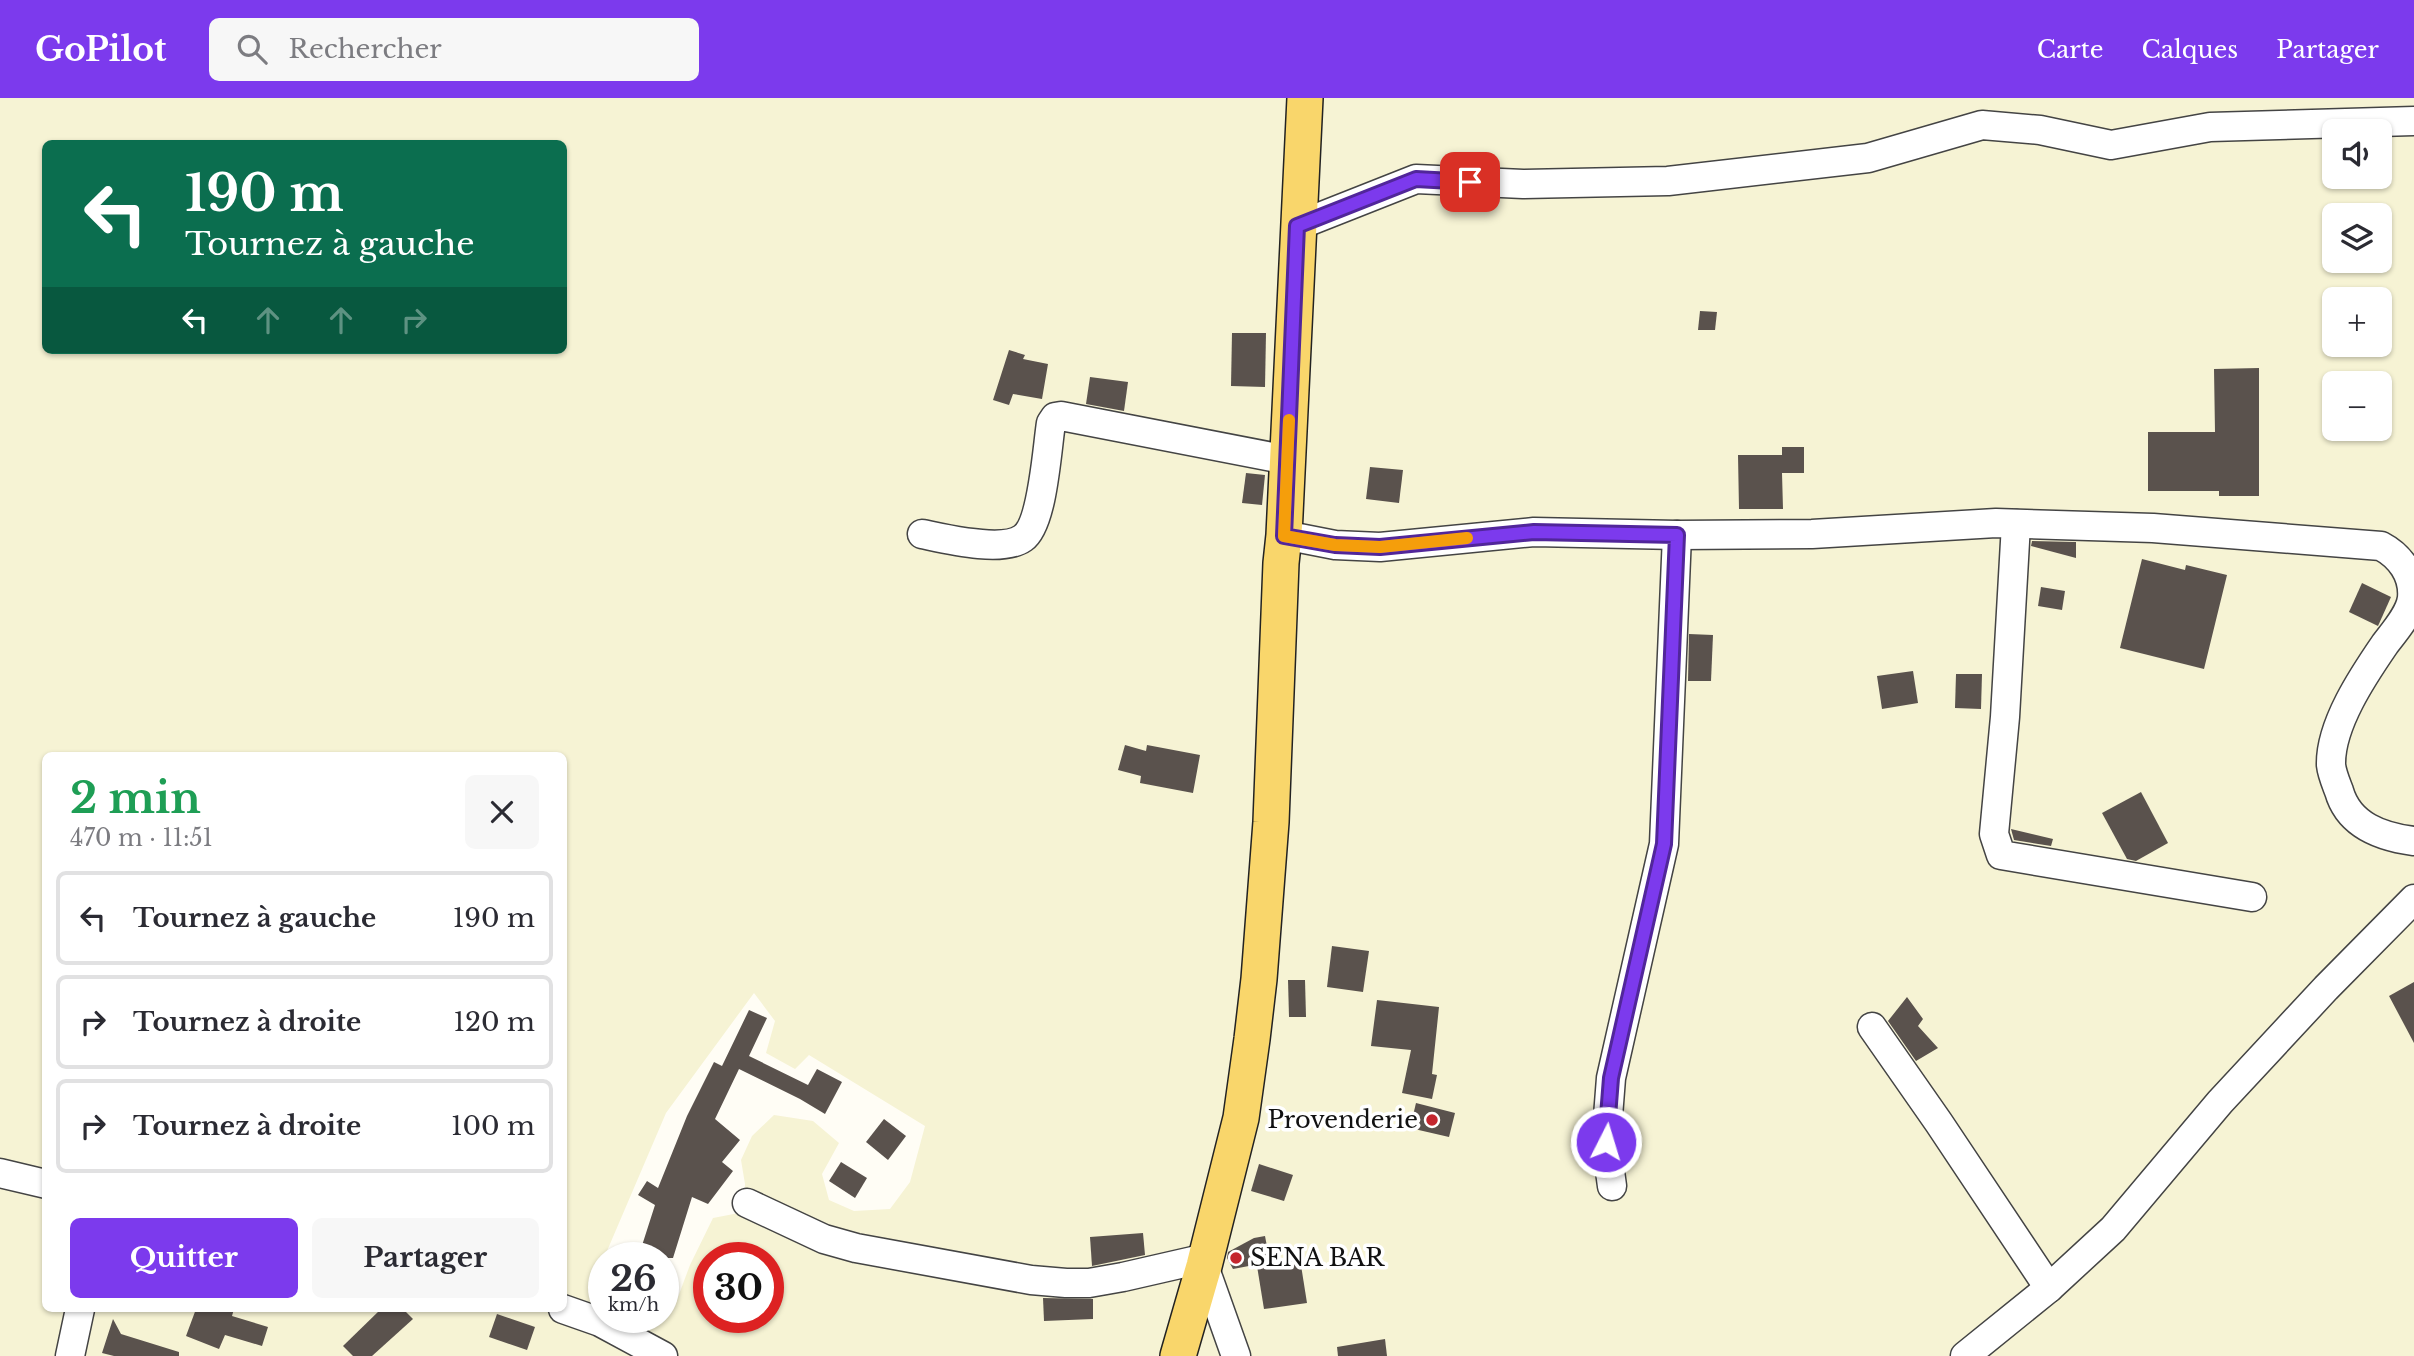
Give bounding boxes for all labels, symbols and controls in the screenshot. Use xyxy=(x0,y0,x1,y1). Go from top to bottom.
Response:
search box xyxy=(209,18,699,81)
text: GoPilot xyxy=(35,29,167,70)
icon: search xyxy=(233,30,271,68)
text: Rechercher xyxy=(289,33,442,65)
text: Carte xyxy=(2037,35,2103,64)
text: Calques xyxy=(2141,35,2238,64)
text: Partager xyxy=(2276,35,2379,64)
map controls xyxy=(2322,119,2392,441)
button: sound xyxy=(2322,119,2392,189)
pin xyxy=(1440,152,1500,212)
text: 190 m xyxy=(185,163,344,224)
icon: arrive xyxy=(1451,163,1489,201)
icon: left xyxy=(70,168,161,259)
button: layers xyxy=(2322,203,2392,273)
text: Tournez à gauche xyxy=(185,224,475,264)
button: + xyxy=(2322,287,2392,357)
icon: left xyxy=(176,301,214,339)
icon: ahead xyxy=(249,301,287,339)
icon: ahead xyxy=(322,301,360,339)
icon: right xyxy=(395,301,433,339)
button: − xyxy=(2322,371,2392,441)
text: 2 min xyxy=(70,772,201,824)
button: close xyxy=(465,775,539,849)
text: 470 m · 11:51 xyxy=(70,824,213,852)
icon: left xyxy=(74,899,112,937)
text: Tournez à gauche xyxy=(133,902,376,934)
text: 190 m xyxy=(453,902,535,934)
icon: right xyxy=(74,1003,112,1041)
text: Tournez à droite xyxy=(133,1006,361,1038)
text: 120 m xyxy=(453,1006,535,1038)
place label: Provenderie xyxy=(1267,1105,1418,1134)
position arrow xyxy=(1569,1105,1643,1179)
icon: right xyxy=(74,1107,112,1145)
text: Tournez à droite xyxy=(133,1110,361,1142)
text: 100 m xyxy=(451,1110,535,1142)
marker: Provenderie xyxy=(1424,1112,1440,1128)
button: Quitter xyxy=(70,1218,298,1298)
button: Partager xyxy=(312,1218,539,1298)
speed limit sign: 30 xyxy=(693,1242,784,1333)
place label: SENA BAR xyxy=(1250,1243,1385,1272)
marker: SENA BAR xyxy=(1228,1250,1244,1266)
text: 26 xyxy=(610,1257,657,1300)
text: km/h xyxy=(608,1294,659,1316)

